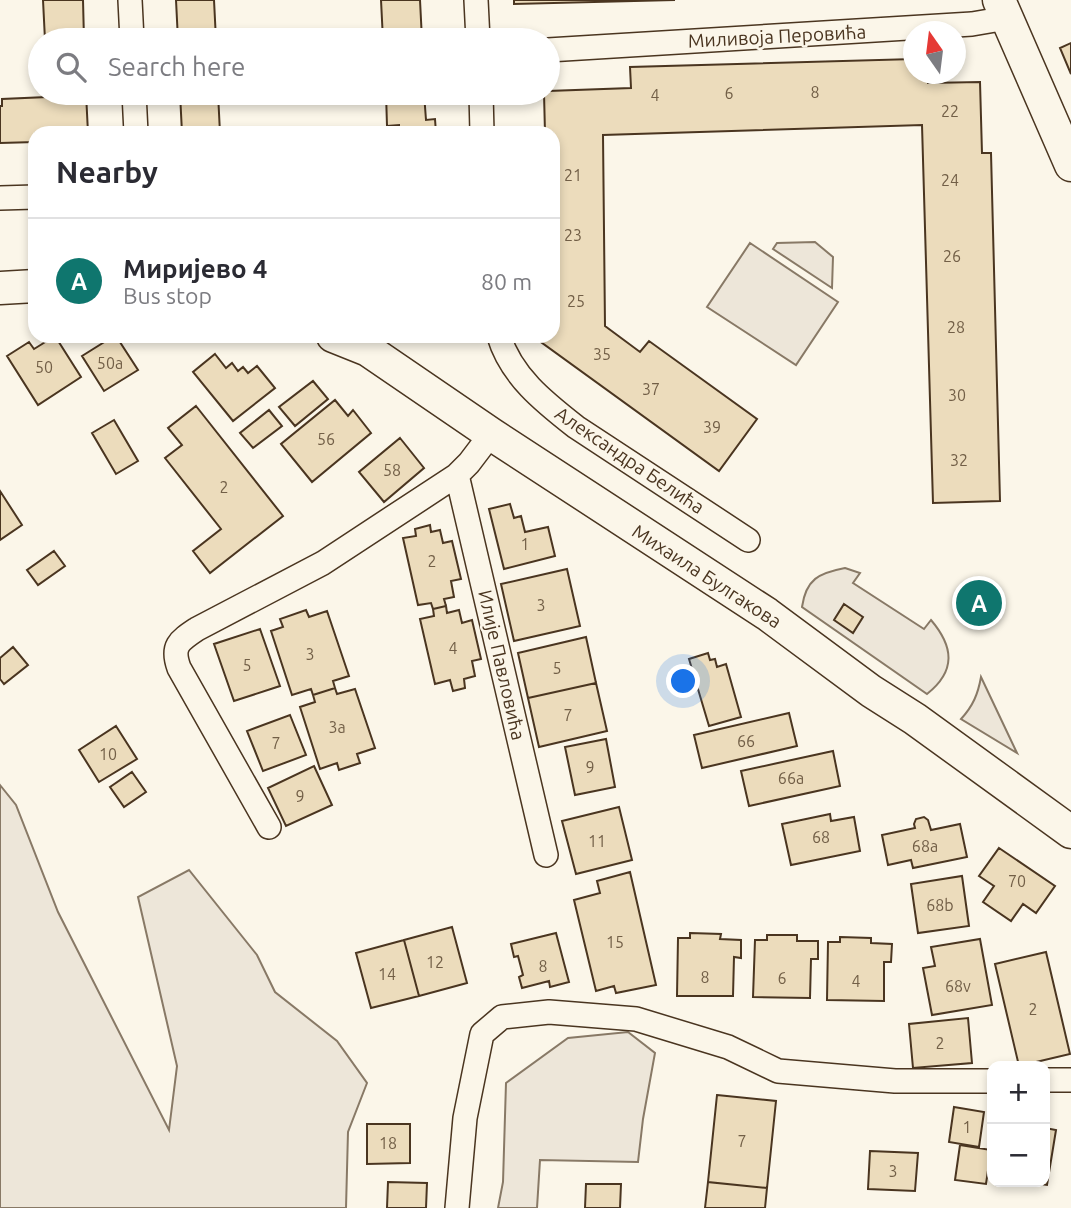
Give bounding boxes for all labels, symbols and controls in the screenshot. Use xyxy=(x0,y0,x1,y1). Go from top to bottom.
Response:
street label: Миливоја Перовића xyxy=(687,20,867,52)
north arrow xyxy=(903,21,966,84)
search box xyxy=(28,28,560,105)
icon: search xyxy=(52,48,90,86)
text: Search here xyxy=(108,52,245,81)
house number: 8 xyxy=(810,83,820,101)
house number: 6 xyxy=(724,84,734,102)
house number: 4 xyxy=(650,86,660,104)
house number: 22 xyxy=(941,102,959,120)
text: Nearby xyxy=(56,155,158,189)
house number: 21 xyxy=(564,166,582,184)
house number: 24 xyxy=(941,171,959,189)
house number: 23 xyxy=(564,226,582,244)
house number: 26 xyxy=(943,247,961,265)
text: Миријево 4 xyxy=(123,254,267,283)
text: A xyxy=(71,269,87,294)
text: 80 m xyxy=(481,269,532,294)
text: Bus stop xyxy=(123,283,212,308)
house number: 25 xyxy=(567,292,585,310)
house number: 28 xyxy=(947,318,965,336)
house number: 35 xyxy=(593,345,611,363)
house number: 50a xyxy=(97,354,123,372)
house number: 50 xyxy=(35,358,53,376)
house number: 37 xyxy=(642,380,660,398)
house number: 30 xyxy=(948,386,966,404)
street label: Александра Белића xyxy=(551,402,709,518)
house number: 39 xyxy=(703,418,721,436)
house number: 56 xyxy=(317,430,335,448)
house number: 32 xyxy=(950,451,968,469)
house number: 58 xyxy=(383,461,401,479)
house number: 2 xyxy=(219,478,229,496)
street label: Михаила Булгакова xyxy=(628,520,786,632)
house number: 1 xyxy=(520,535,530,553)
house number: 2 xyxy=(427,552,437,570)
pin: A xyxy=(956,577,1002,629)
street label: Илије Павловића xyxy=(474,588,530,742)
house number: 3 xyxy=(536,596,546,614)
house number: 4 xyxy=(448,639,458,657)
house number: 3 xyxy=(305,645,315,663)
house number: 5 xyxy=(242,656,252,674)
house number: 5 xyxy=(552,659,562,677)
your location xyxy=(666,664,700,698)
house number: 7 xyxy=(563,706,573,724)
house number: 3a xyxy=(328,718,346,736)
house number: 66 xyxy=(737,732,755,750)
house number: 7 xyxy=(271,734,281,752)
house number: 10 xyxy=(99,745,117,763)
house number: 9 xyxy=(585,758,595,776)
house number: 66a xyxy=(778,769,804,787)
house number: 9 xyxy=(295,787,305,805)
house number: 68 xyxy=(812,828,830,846)
house number: 11 xyxy=(588,832,606,850)
house number: 68a xyxy=(912,837,938,855)
house number: 70 xyxy=(1008,872,1026,890)
house number: 68b xyxy=(926,896,954,914)
house number: 15 xyxy=(606,933,624,951)
house number: 12 xyxy=(426,953,444,971)
house number: 8 xyxy=(538,957,548,975)
house number: 14 xyxy=(378,965,396,983)
house number: 8 xyxy=(700,968,710,986)
house number: 6 xyxy=(777,969,787,987)
house number: 4 xyxy=(851,972,861,990)
house number: 68v xyxy=(945,977,971,995)
house number: 2 xyxy=(1028,1000,1038,1018)
house number: 2 xyxy=(935,1034,945,1052)
map controls xyxy=(987,1061,1050,1187)
button: + xyxy=(987,1061,1050,1124)
house number: 1 xyxy=(962,1118,972,1136)
button: − xyxy=(987,1124,1050,1187)
house number: 7 xyxy=(737,1132,747,1150)
house number: 18 xyxy=(379,1134,397,1152)
house number: 3 xyxy=(888,1162,898,1180)

